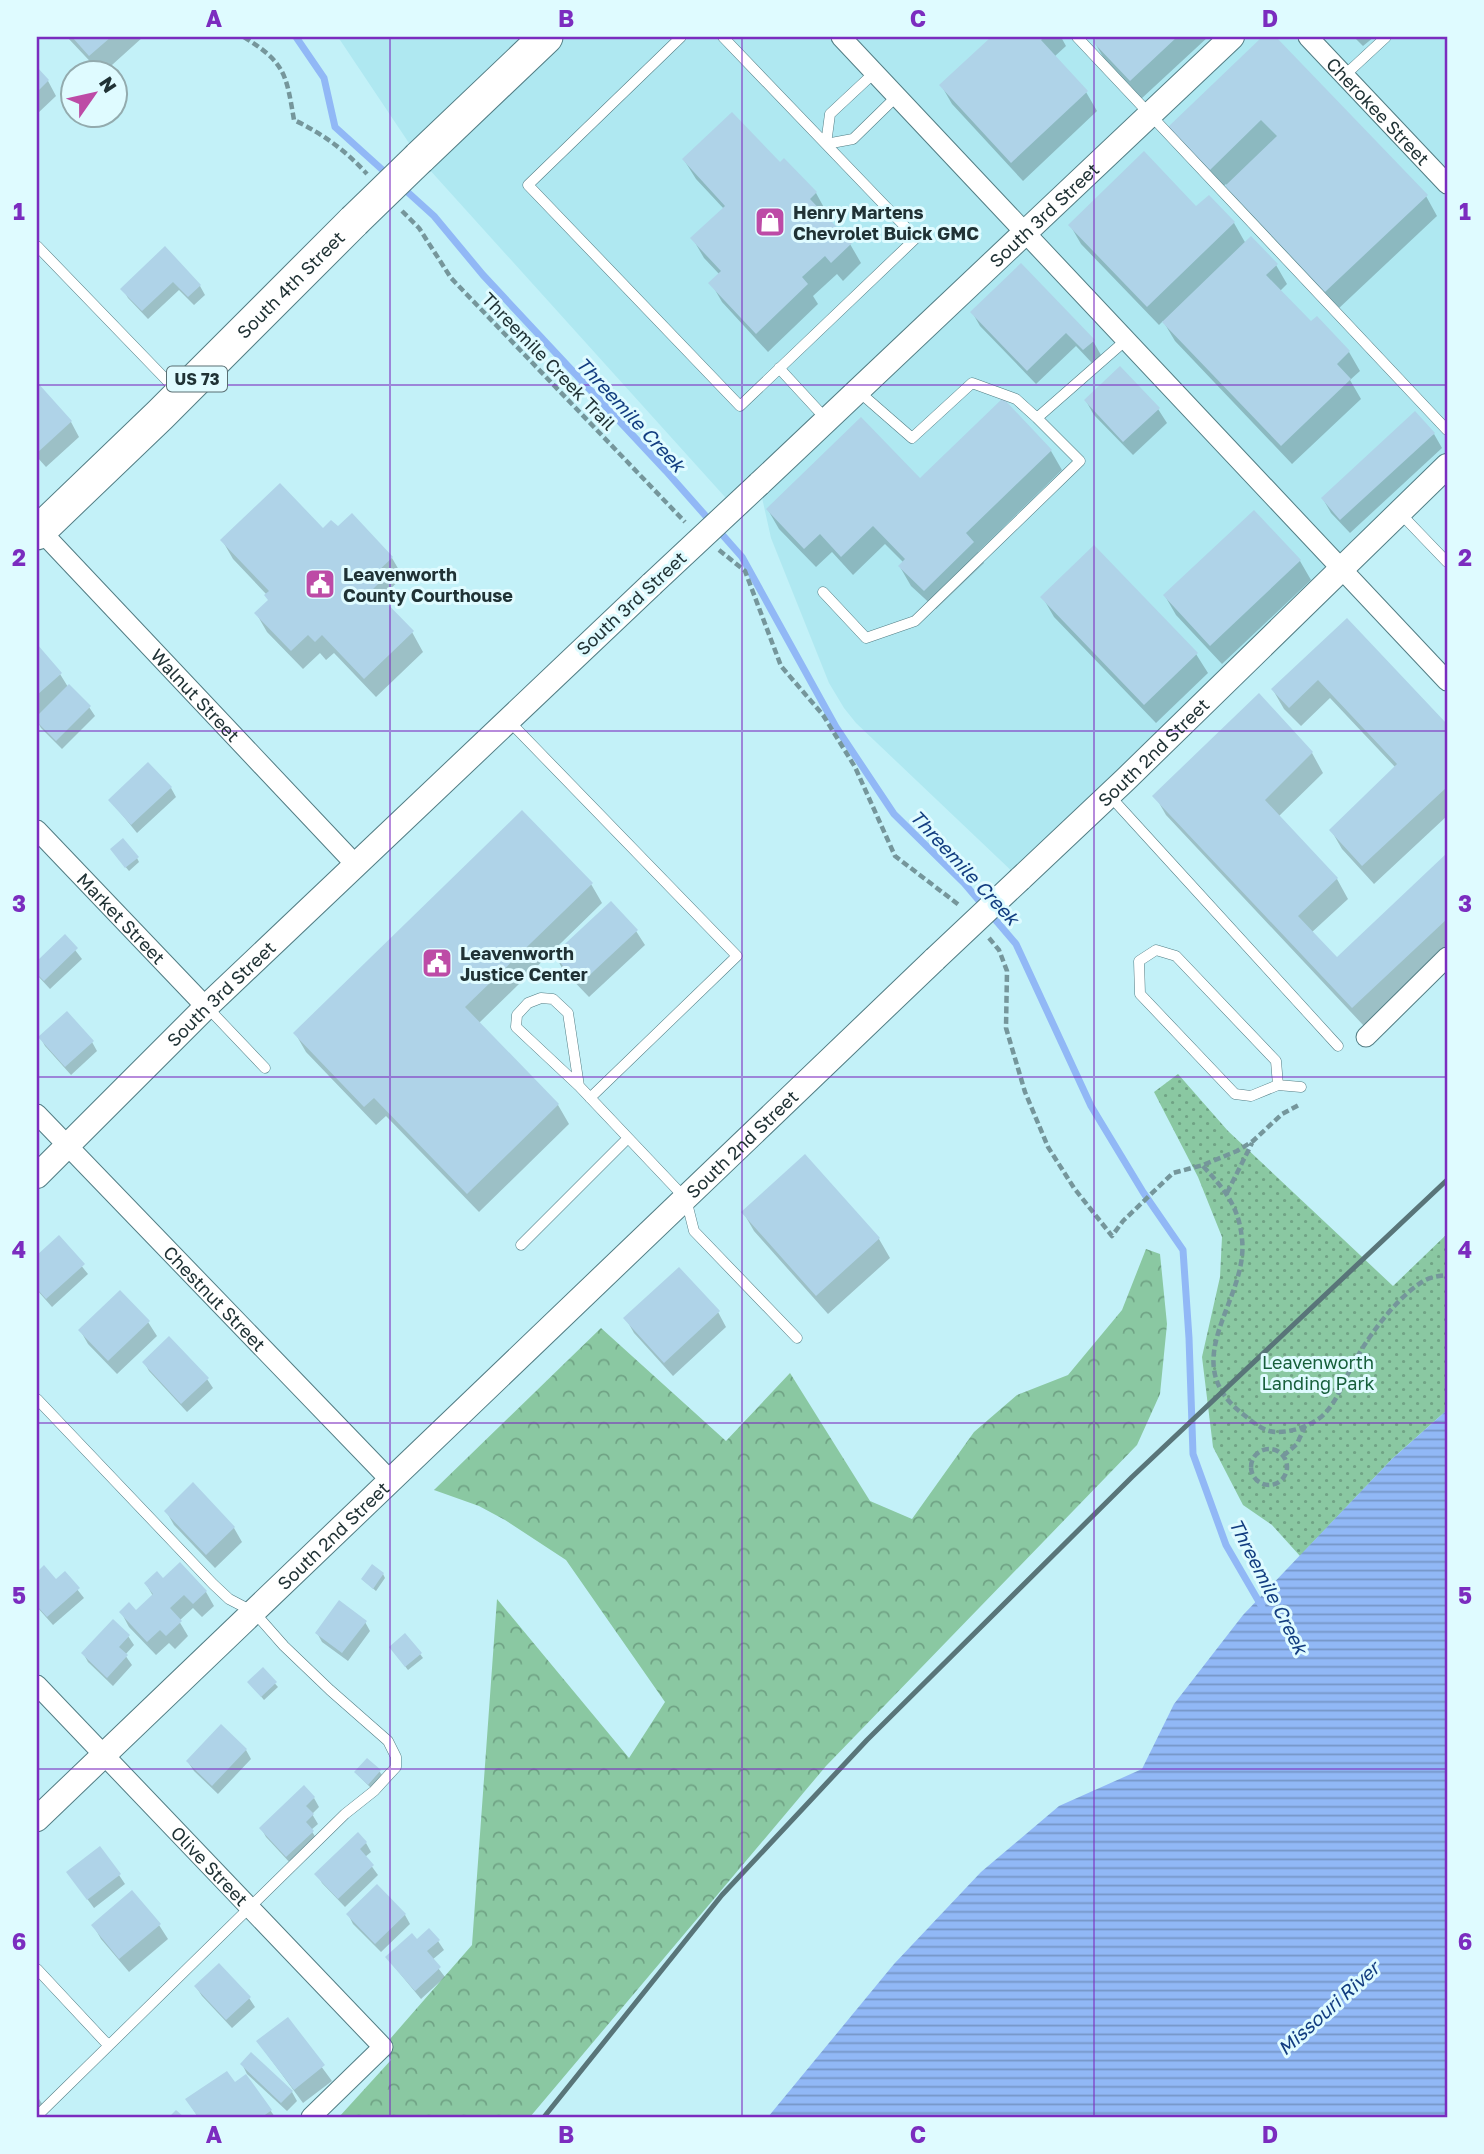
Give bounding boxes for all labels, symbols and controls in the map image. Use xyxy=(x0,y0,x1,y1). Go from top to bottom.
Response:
text: A xyxy=(206,4,223,32)
text: B xyxy=(558,4,574,32)
text: C xyxy=(910,4,926,32)
text: D xyxy=(1262,4,1278,32)
street label: Cherokee Street xyxy=(1322,53,1434,170)
north arrow xyxy=(60,60,130,130)
text: N xyxy=(95,72,122,97)
street label: South 3rd Street xyxy=(985,158,1103,272)
text: 1 xyxy=(13,197,25,225)
text: 1 xyxy=(1459,197,1471,225)
place label: Henry Martens Chevrolet Buick GMC xyxy=(793,201,979,244)
shop icon: Henry Martens Chevrolet Buick GMC xyxy=(753,205,787,239)
street label: South 4th Street xyxy=(232,226,349,343)
street label: Threemile Creek Trail xyxy=(478,288,621,435)
water label: Threemile Creek xyxy=(572,352,692,478)
road number: US 73 xyxy=(167,366,227,392)
text: 2 xyxy=(12,543,26,571)
text: 2 xyxy=(1458,543,1472,571)
street label: South 3rd Street xyxy=(571,546,691,660)
place label: Leavenworth County Courthouse xyxy=(343,563,513,606)
public building icon: Leavenworth County Courthouse xyxy=(303,567,337,601)
street label: Walnut Street xyxy=(147,644,245,746)
street label: South 2nd Street xyxy=(1093,693,1214,811)
water label: Threemile Creek xyxy=(906,805,1026,931)
street label: Market Street xyxy=(73,868,170,969)
text: 3 xyxy=(12,889,26,917)
text: 3 xyxy=(1458,889,1472,917)
street label: South 3rd Street xyxy=(162,936,280,1051)
place label: Leavenworth Justice Center xyxy=(460,942,588,985)
public building icon: Leavenworth Justice Center xyxy=(420,946,454,980)
street label: South 2nd Street xyxy=(681,1085,802,1203)
text: 4 xyxy=(12,1235,26,1263)
text: 4 xyxy=(1458,1235,1472,1263)
street label: Chestnut Street xyxy=(159,1241,270,1355)
park label: Leavenworth Landing Park xyxy=(1261,1351,1375,1394)
street label: South 2nd Street xyxy=(273,1477,394,1594)
water label: Threemile Creek xyxy=(1225,1514,1314,1660)
text: 5 xyxy=(12,1581,26,1609)
text: 5 xyxy=(1458,1581,1472,1609)
street label: Olive Street xyxy=(167,1821,253,1910)
text: 6 xyxy=(12,1927,26,1955)
text: 6 xyxy=(1458,1927,1472,1955)
water label: Missouri River xyxy=(1273,1955,1385,2060)
text: A xyxy=(206,2120,223,2148)
text: B xyxy=(558,2120,574,2148)
text: C xyxy=(910,2120,926,2148)
text: D xyxy=(1262,2120,1278,2148)

